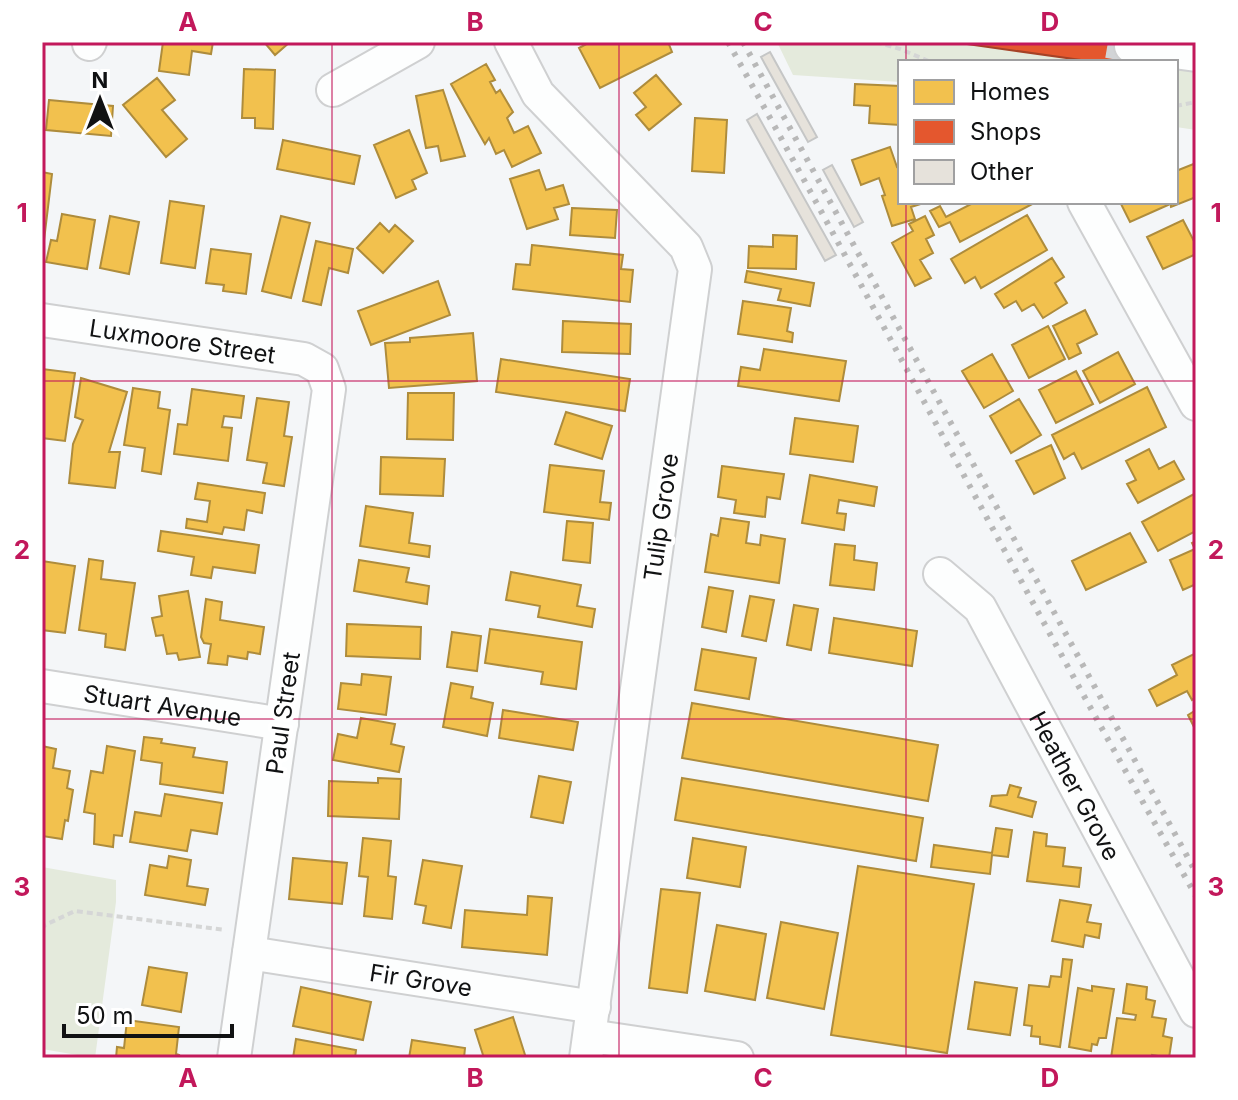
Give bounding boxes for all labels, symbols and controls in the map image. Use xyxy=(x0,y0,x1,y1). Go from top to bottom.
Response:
text: A xyxy=(178,6,198,37)
text: B xyxy=(466,6,484,37)
text: C xyxy=(753,6,773,37)
text: D xyxy=(1041,6,1059,37)
north arrow xyxy=(60,60,140,140)
legend xyxy=(898,60,1178,204)
text: N xyxy=(92,67,108,93)
text: Homes xyxy=(970,77,1050,106)
text: Shops xyxy=(970,117,1041,146)
text: Other xyxy=(970,157,1033,186)
text: 1 xyxy=(16,197,28,228)
text: 1 xyxy=(1210,197,1222,228)
street label: Luxmoore Street xyxy=(87,313,278,369)
street label: Tulip Grove xyxy=(638,451,684,583)
text: 2 xyxy=(14,534,30,565)
text: 2 xyxy=(1208,534,1224,565)
street label: Paul Street xyxy=(260,650,306,776)
street label: Stuart Avenue xyxy=(82,678,243,732)
street label: Heather Grove xyxy=(1023,706,1127,865)
text: 3 xyxy=(14,871,30,902)
text: 3 xyxy=(1208,871,1224,902)
street label: Fir Grove xyxy=(368,958,474,1002)
scale bar xyxy=(64,988,232,1038)
text: 50 m xyxy=(76,1001,134,1030)
text: A xyxy=(178,1062,198,1093)
text: B xyxy=(466,1062,484,1093)
text: C xyxy=(753,1062,773,1093)
text: D xyxy=(1041,1062,1059,1093)

